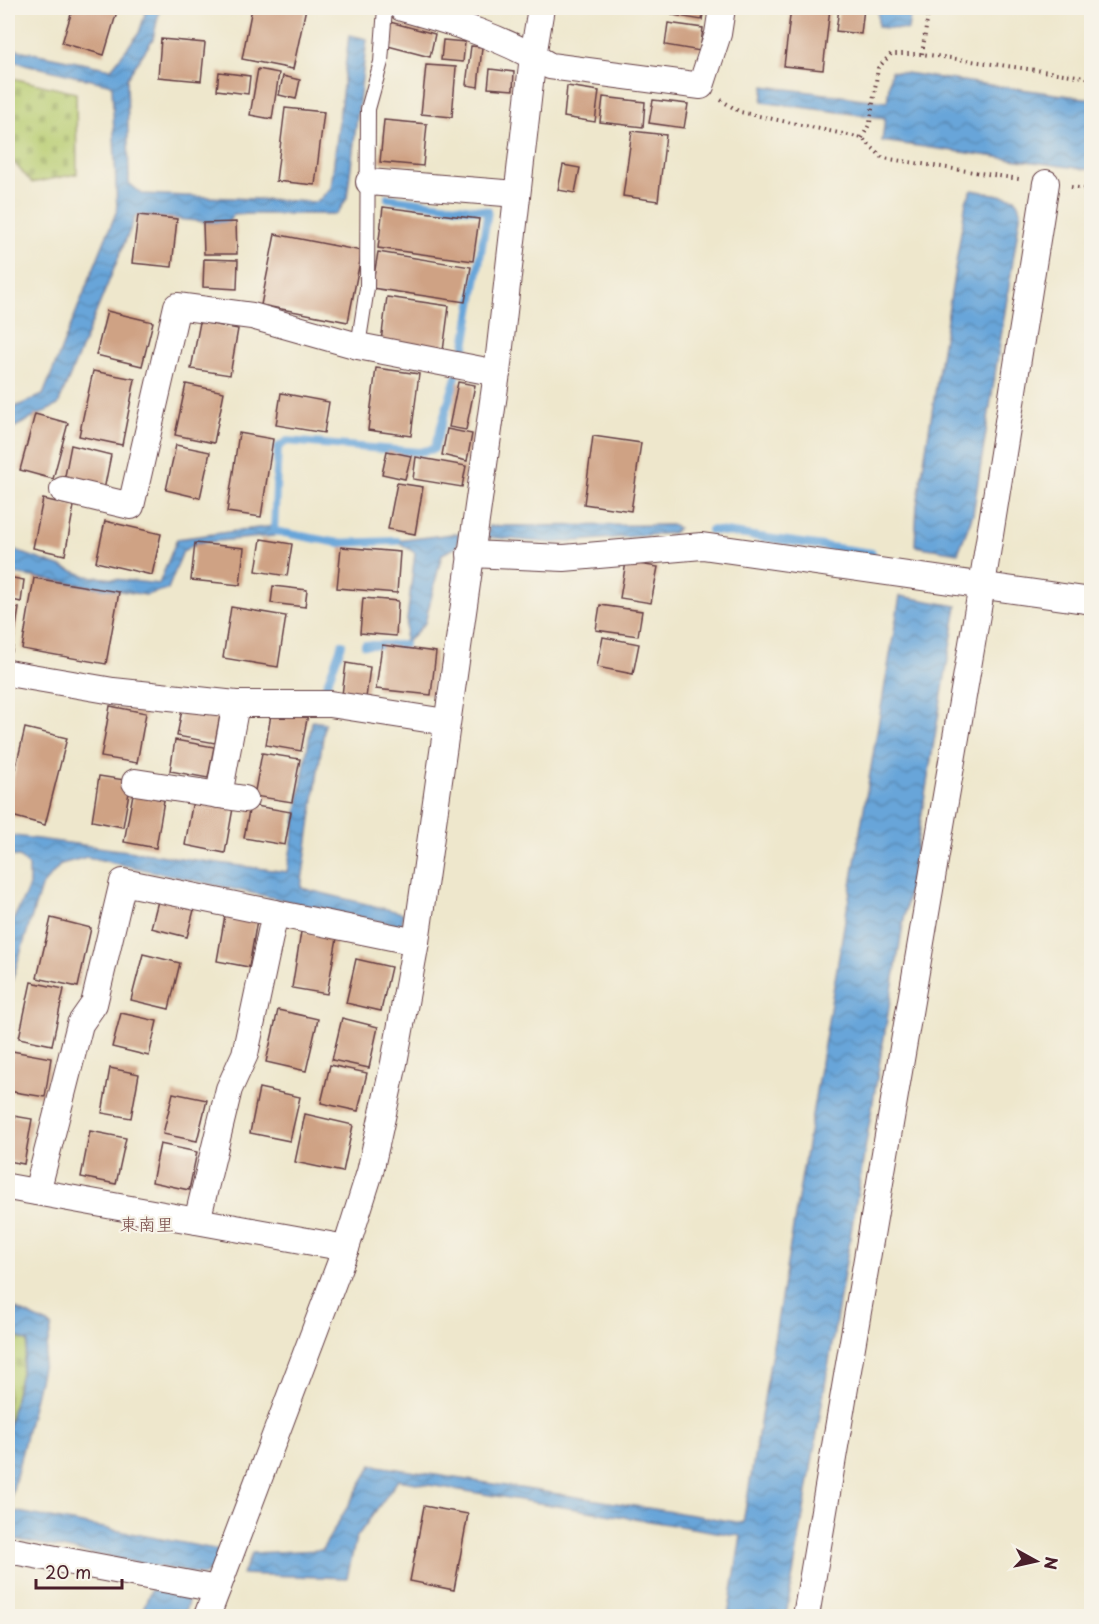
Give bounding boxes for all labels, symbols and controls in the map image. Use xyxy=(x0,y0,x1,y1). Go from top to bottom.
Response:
district label: 東南里 xyxy=(120,1210,174,1237)
north arrow xyxy=(1006,1531,1066,1591)
scale bar xyxy=(36,1552,122,1590)
text: N xyxy=(1039,1555,1065,1571)
text: 20 m xyxy=(45,1558,91,1585)

